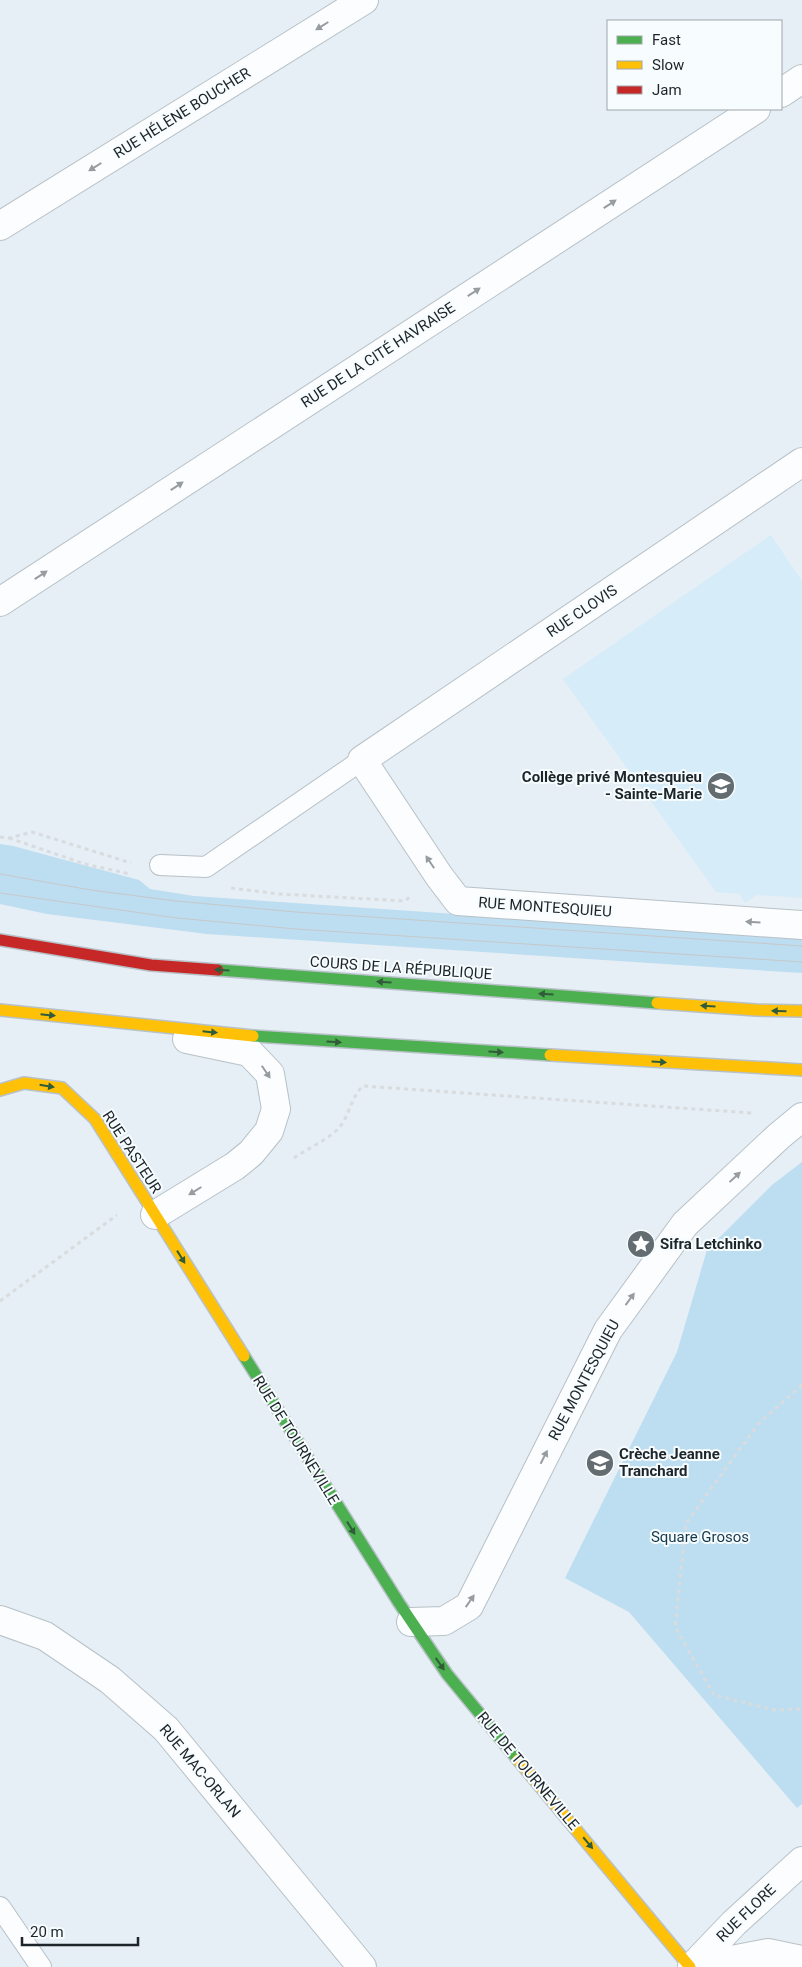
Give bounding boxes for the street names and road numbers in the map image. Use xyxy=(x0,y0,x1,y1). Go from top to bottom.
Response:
street label: RUE HÉLÈNE BOUCHER xyxy=(110,64,254,162)
street label: RUE DE LA CITÉ HAVRAISE xyxy=(298,298,459,412)
street label: RUE CLOVIS xyxy=(543,581,621,641)
street label: RUE MONTESQUIEU xyxy=(478,893,612,921)
street label: COURS DE LA RÉPUBLIQUE xyxy=(309,953,493,983)
street label: RUE PASTEUR xyxy=(99,1107,165,1197)
street label: RUE MONTESQUIEU xyxy=(545,1317,623,1443)
street label: RUE DE TOURNEVILLE xyxy=(249,1372,343,1508)
street label: RUE DE TOURNEVILLE xyxy=(473,1708,583,1834)
street label: RUE MAC-ORLAN xyxy=(156,1721,244,1821)
street label: RUE FLORE xyxy=(713,1880,780,1946)

